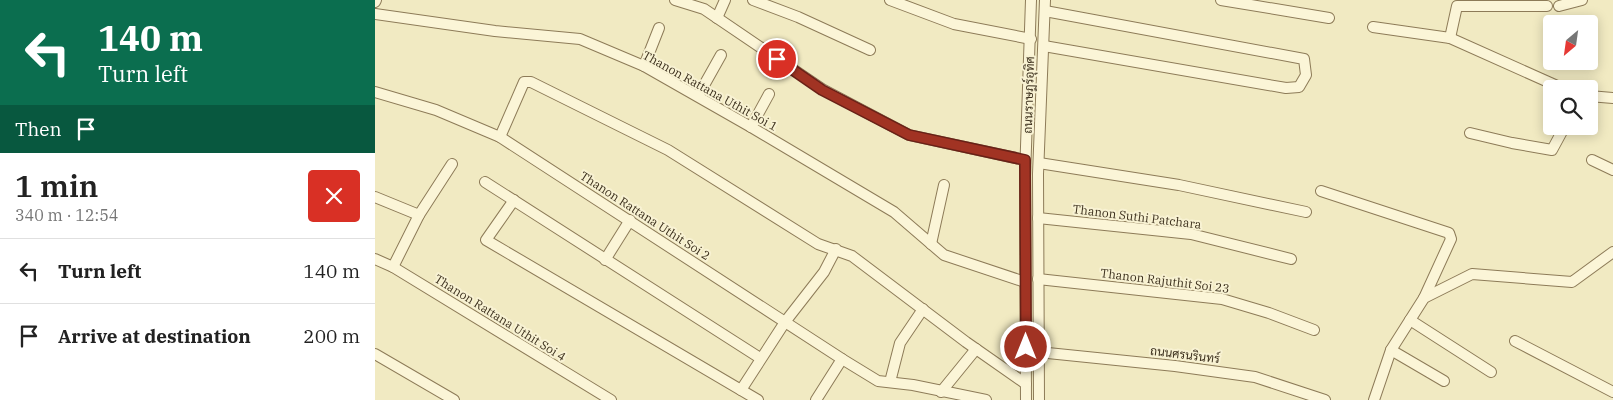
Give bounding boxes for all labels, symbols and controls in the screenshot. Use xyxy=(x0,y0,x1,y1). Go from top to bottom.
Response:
text: 140 m xyxy=(98,15,203,61)
north arrow xyxy=(1543,15,1597,70)
map controls xyxy=(1543,15,1598,135)
icon: left xyxy=(15,20,80,85)
pin xyxy=(756,38,798,80)
icon: arrive xyxy=(763,45,791,73)
street label: Thanon Rattana Uthit Soi 1 xyxy=(640,47,780,134)
street label: ถนนราษฏร์อุทิศ xyxy=(1020,56,1039,134)
text: Turn left xyxy=(98,59,188,88)
button: search xyxy=(1543,80,1598,135)
icon: arrive xyxy=(72,115,100,143)
text: Then xyxy=(15,117,62,141)
text: 1 min xyxy=(15,166,98,205)
street label: Thanon Rattana Uthit Soi 2 xyxy=(577,168,713,263)
button: close xyxy=(308,170,360,222)
street label: Thanon Suthi Patchara xyxy=(1072,201,1203,232)
text: 340 m · 12:54 xyxy=(15,205,118,225)
icon: left xyxy=(15,257,43,285)
text: Turn left xyxy=(58,259,141,283)
text: 140 m xyxy=(303,259,360,283)
street label: Thanon Rajuthit Soi 23 xyxy=(1100,265,1230,296)
street label: Thanon Rattana Uthit Soi 4 xyxy=(432,271,569,364)
position arrow xyxy=(999,320,1051,372)
icon: arrive xyxy=(15,322,43,350)
text: Arrive at destination xyxy=(58,324,251,348)
text: 200 m xyxy=(303,324,360,348)
street label: ถนนศรนรินทร์ xyxy=(1149,343,1221,366)

